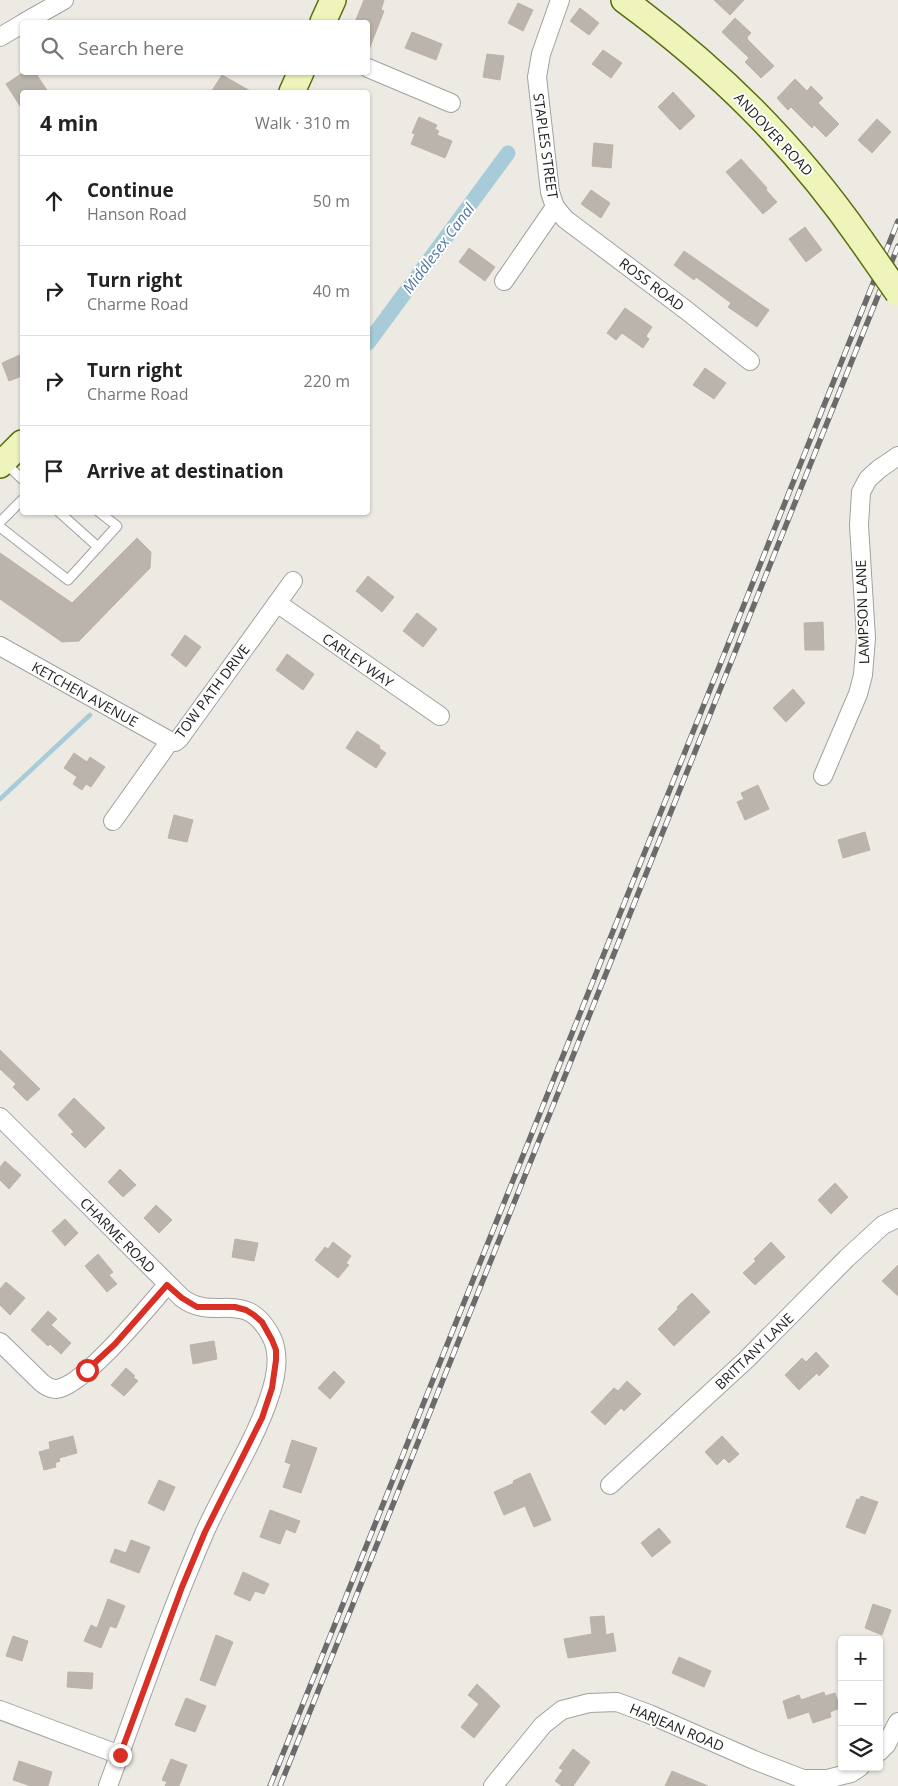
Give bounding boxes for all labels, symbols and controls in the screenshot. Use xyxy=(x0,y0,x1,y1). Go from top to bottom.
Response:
search box xyxy=(20,20,370,75)
icon: search xyxy=(38,34,66,62)
text: Search here xyxy=(78,35,184,61)
street label: ANDOVER ROAD xyxy=(730,88,818,180)
street label: STAPLES STREET xyxy=(529,92,563,200)
text: 4 min xyxy=(40,109,98,137)
text: Walk · 310 m xyxy=(255,112,350,134)
text: Continue xyxy=(87,177,174,203)
icon: ahead xyxy=(40,187,68,215)
text: 50 m xyxy=(313,190,350,212)
water label: Middlesex Canal xyxy=(397,198,479,297)
text: Hanson Road xyxy=(87,203,187,225)
street label: ROSS ROAD xyxy=(616,253,688,315)
text: Turn right xyxy=(87,267,182,293)
icon: right xyxy=(40,277,68,305)
text: 40 m xyxy=(313,280,350,302)
text: Charme Road xyxy=(87,293,188,315)
text: Turn right xyxy=(87,357,182,383)
icon: right xyxy=(40,367,68,395)
text: 220 m xyxy=(304,370,350,392)
text: Charme Road xyxy=(87,383,188,405)
icon: arrive xyxy=(40,457,68,485)
text: Arrive at destination xyxy=(87,458,284,484)
street label: LAMPSON LANE xyxy=(851,559,873,665)
street label: CARLEY WAY xyxy=(319,629,397,692)
street label: TOW PATH DRIVE xyxy=(170,640,254,742)
street label: KETCHEN AVENUE xyxy=(28,657,142,731)
street label: CHARME ROAD xyxy=(76,1193,160,1277)
street label: BRITTANY LANE xyxy=(711,1309,797,1393)
route start xyxy=(76,1359,99,1382)
map controls xyxy=(838,1636,883,1771)
button: + xyxy=(838,1636,883,1681)
button: − xyxy=(838,1681,883,1726)
street label: HARJEAN ROAD xyxy=(627,1699,727,1755)
button: layers xyxy=(838,1726,883,1771)
route end xyxy=(109,1744,132,1767)

